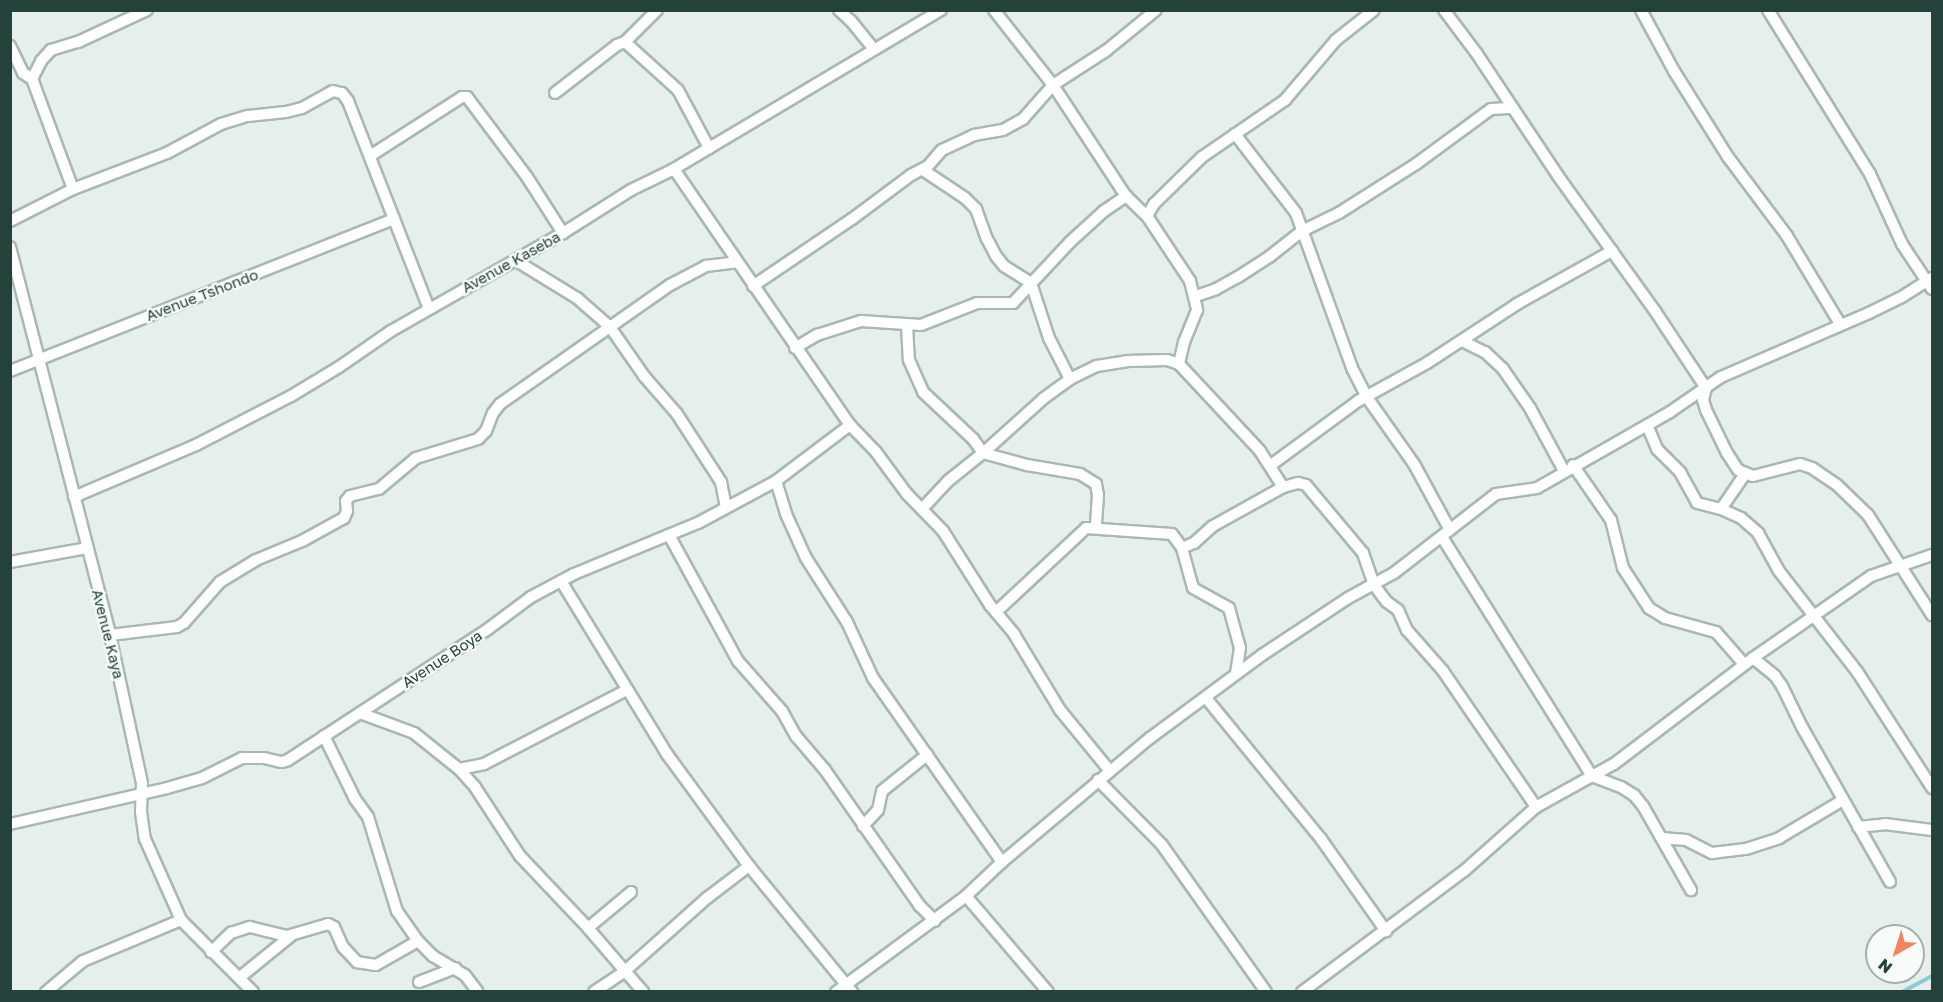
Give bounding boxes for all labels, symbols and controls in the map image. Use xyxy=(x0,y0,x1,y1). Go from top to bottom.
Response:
street label: Avenue Kaseba xyxy=(459,228,563,296)
street label: Avenue Tshondo xyxy=(143,265,261,325)
street label: Avenue Kaya xyxy=(88,587,128,681)
street label: Avenue Boya xyxy=(399,626,485,692)
north arrow xyxy=(1865,924,1925,984)
text: N xyxy=(1874,955,1896,978)

